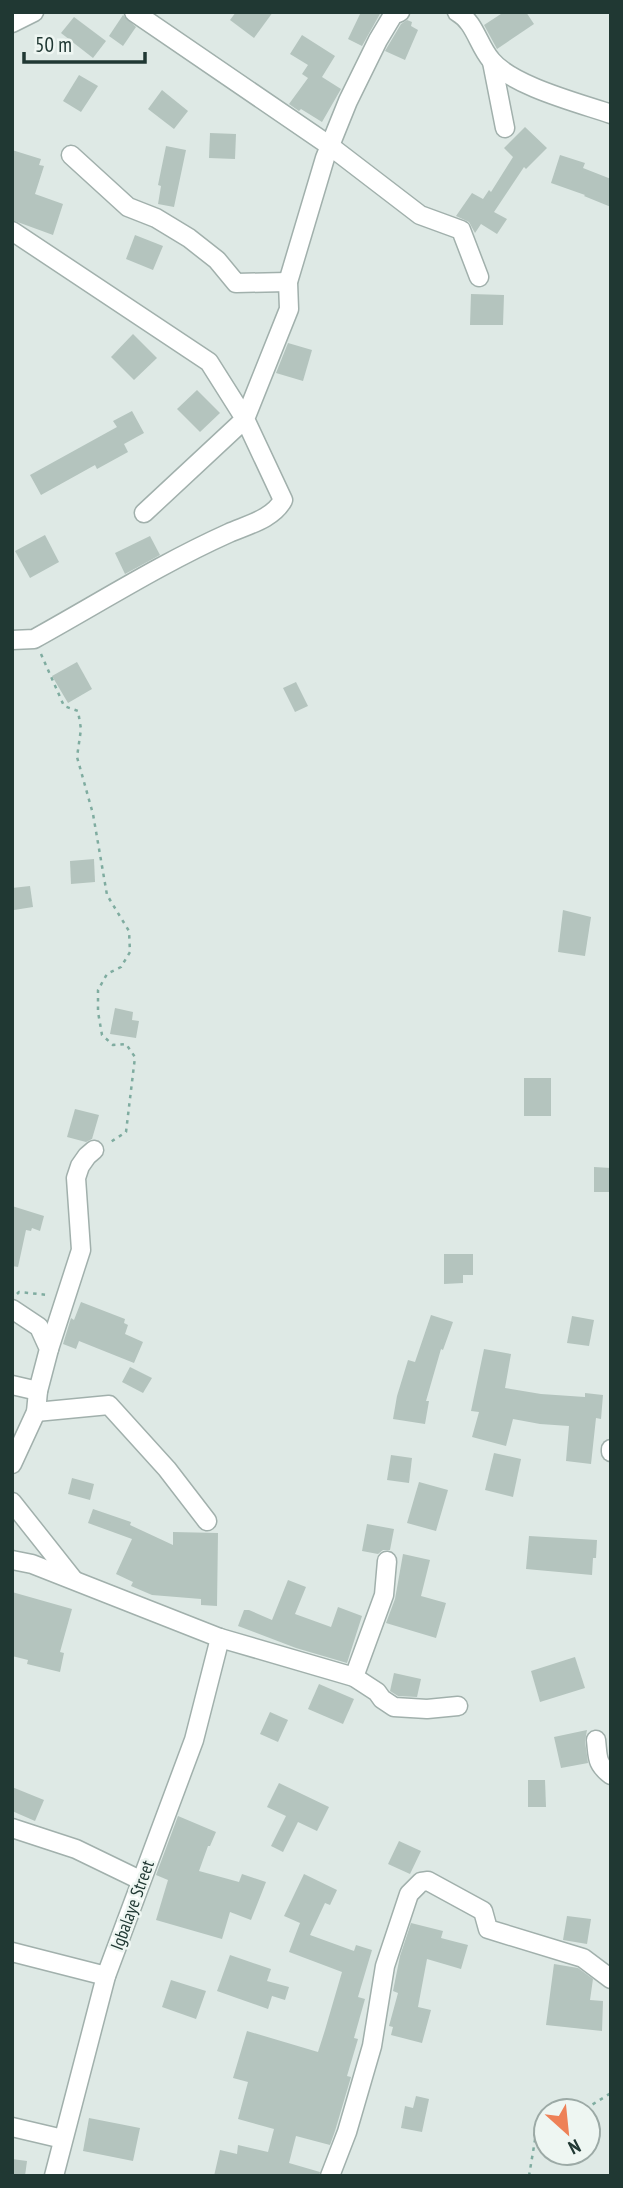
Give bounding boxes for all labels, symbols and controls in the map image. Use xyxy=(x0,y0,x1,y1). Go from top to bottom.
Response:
scale bar xyxy=(24,21,145,65)
text: 50 m xyxy=(35,31,72,58)
street label: Igbalaye Street xyxy=(105,1857,159,1953)
north arrow xyxy=(532,2097,602,2167)
text: N xyxy=(565,2134,585,2160)

